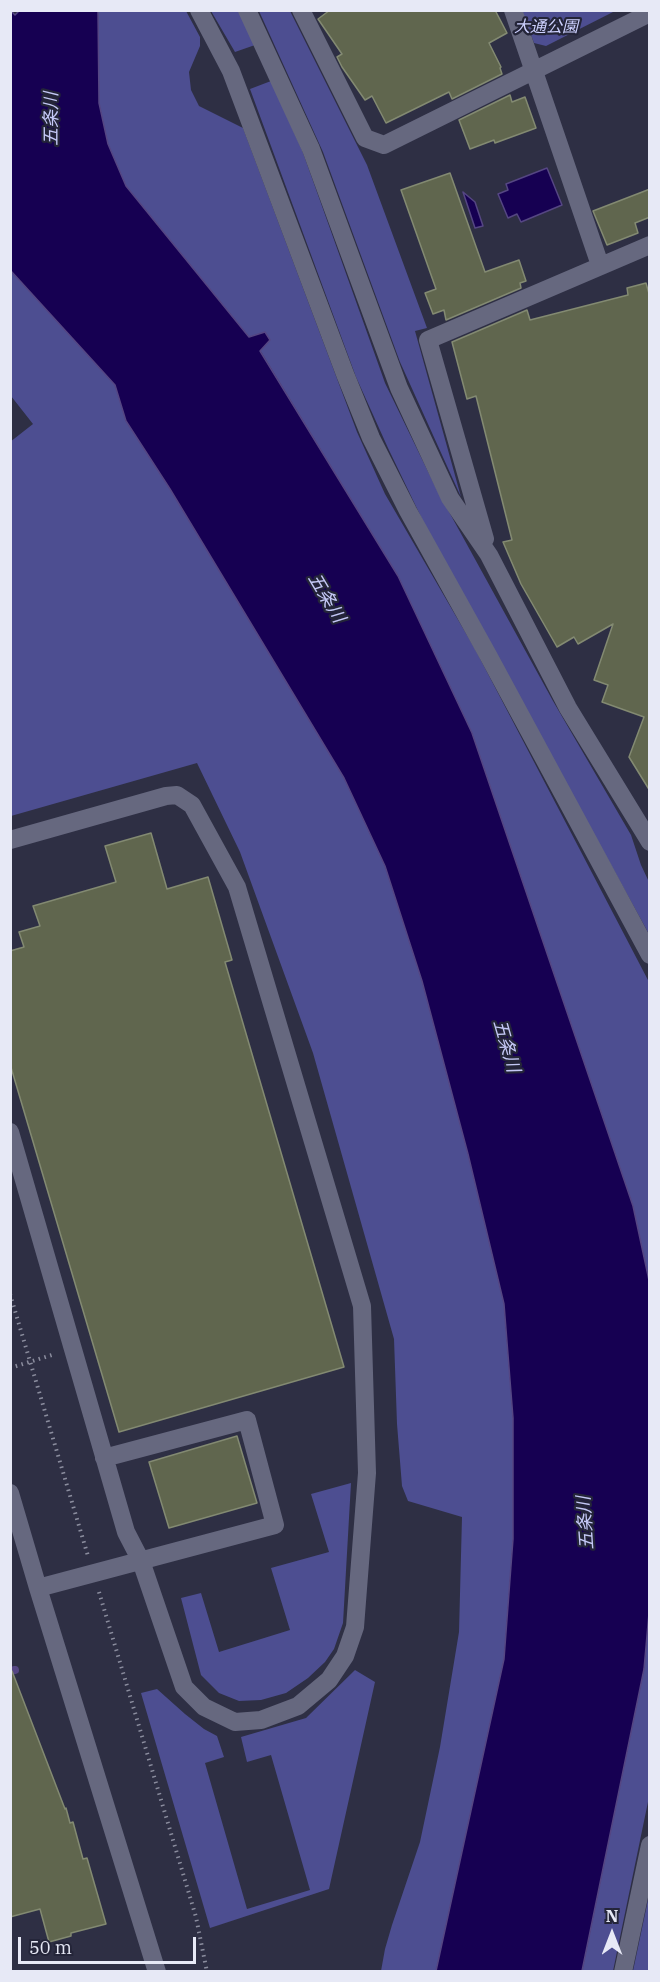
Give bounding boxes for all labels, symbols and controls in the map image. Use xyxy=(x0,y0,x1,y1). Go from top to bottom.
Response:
park label: 大通公園 xyxy=(514,17,578,37)
water label: 五条川 xyxy=(41,92,63,146)
water label: 五条川 xyxy=(303,569,349,627)
water label: 五条川 xyxy=(488,1017,524,1075)
water label: 五条川 xyxy=(573,1495,599,1551)
north arrow xyxy=(582,1904,642,1964)
text: N xyxy=(606,1906,618,1926)
scale bar xyxy=(21,1925,200,1963)
text: 50 m xyxy=(29,1936,72,1959)

